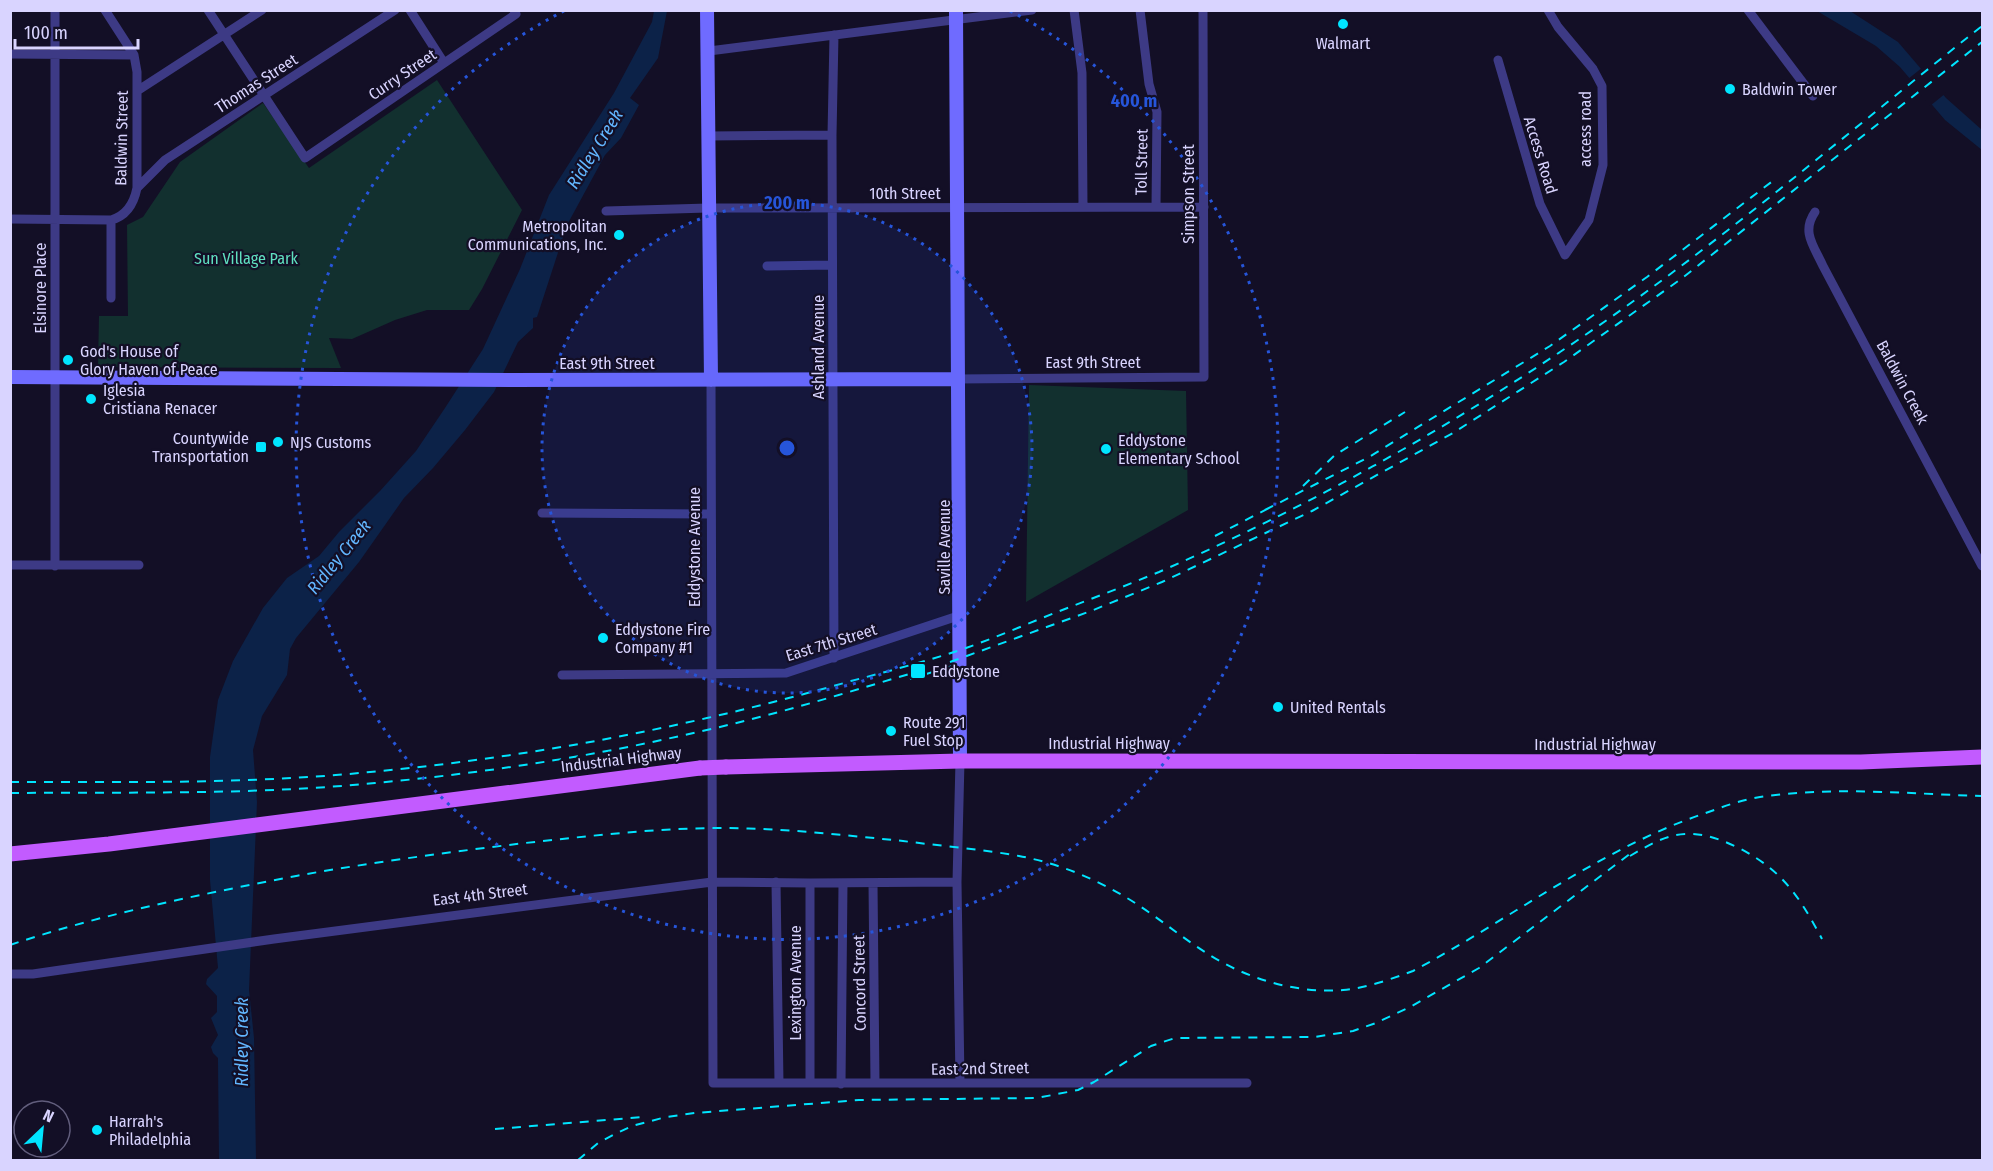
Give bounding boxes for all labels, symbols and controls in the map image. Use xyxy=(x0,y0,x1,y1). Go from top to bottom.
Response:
scale bar xyxy=(15,12,138,50)
marker: Walmart xyxy=(1336,17,1350,31)
text: 100 m xyxy=(24,22,68,44)
place label: Walmart xyxy=(1316,34,1371,53)
street label: Curry Street xyxy=(365,44,440,104)
street label: Thomas Street xyxy=(212,49,302,117)
place label: Baldwin Tower xyxy=(1742,80,1837,99)
marker: Baldwin Tower xyxy=(1723,82,1737,96)
street label: Baldwin Street xyxy=(111,89,132,186)
text: 400 m xyxy=(1111,90,1157,112)
street label: access road xyxy=(1576,91,1595,167)
water label: Ridley Creek xyxy=(562,105,628,193)
street label: Access Road xyxy=(1520,114,1561,196)
street label: Toll Street xyxy=(1131,128,1152,195)
street label: Simpson Street xyxy=(1179,143,1198,244)
street label: 10th Street xyxy=(869,184,941,203)
text: 200 m xyxy=(763,192,810,214)
place label: Metropolitan Communications, Inc. xyxy=(468,217,607,254)
marker: Metropolitan Communications, Inc. xyxy=(612,228,626,242)
street label: Elsinore Place xyxy=(31,243,50,333)
park label: Sun Village Park xyxy=(194,249,299,268)
street label: Ashland Avenue xyxy=(809,295,828,399)
street label: Baldwin Creek xyxy=(1873,337,1933,428)
place label: God's House of Glory Haven of Peace xyxy=(80,342,218,379)
marker: God's House of Glory Haven of Peace xyxy=(61,353,75,367)
street label: East 9th Street xyxy=(1045,353,1141,372)
street label: East 9th Street xyxy=(559,354,655,373)
place label: Iglesia Cristiana Renacer xyxy=(103,381,218,418)
marker: Iglesia Cristiana Renacer xyxy=(84,392,98,406)
place label: Countywide Transportation xyxy=(152,429,249,466)
place label: Eddystone Elementary School xyxy=(1118,431,1240,468)
place label: NJS Customs xyxy=(290,433,372,452)
marker: NJS Customs xyxy=(271,435,285,449)
centre of rings xyxy=(777,438,797,458)
marker: Countywide Transportation xyxy=(254,440,268,454)
marker: Eddystone Elementary School xyxy=(1099,442,1113,456)
street label: Eddystone Avenue xyxy=(685,487,704,607)
street label: Saville Avenue xyxy=(935,500,954,594)
water label: Ridley Creek xyxy=(302,515,376,599)
street label: East 7th Street xyxy=(783,619,880,665)
place label: Eddystone Fire Company #1 xyxy=(615,620,710,657)
marker: Eddystone Fire Company #1 xyxy=(596,631,610,645)
marker: Eddystone xyxy=(909,662,927,680)
place label: Eddystone xyxy=(932,662,1000,681)
place label: United Rentals xyxy=(1290,698,1386,717)
marker: United Rentals xyxy=(1271,700,1285,714)
place label: Route 291 Fuel Stop xyxy=(903,713,966,750)
marker: Route 291 Fuel Stop xyxy=(884,724,898,738)
street label: Industrial Highway xyxy=(1048,734,1171,753)
street label: Industrial Highway xyxy=(1534,735,1657,754)
street label: Industrial Highway xyxy=(560,743,683,776)
street label: East 4th Street xyxy=(432,879,529,910)
street label: Lexington Avenue xyxy=(786,925,805,1041)
street label: Concord Street xyxy=(849,934,870,1031)
water label: Ridley Creek xyxy=(231,997,253,1087)
street label: East 2nd Street xyxy=(931,1058,1030,1079)
north arrow xyxy=(12,1099,72,1159)
text: N xyxy=(40,1105,57,1127)
place label: Harrah's Philadelphia xyxy=(109,1112,191,1149)
marker: Harrah's Philadelphia xyxy=(90,1123,104,1137)

